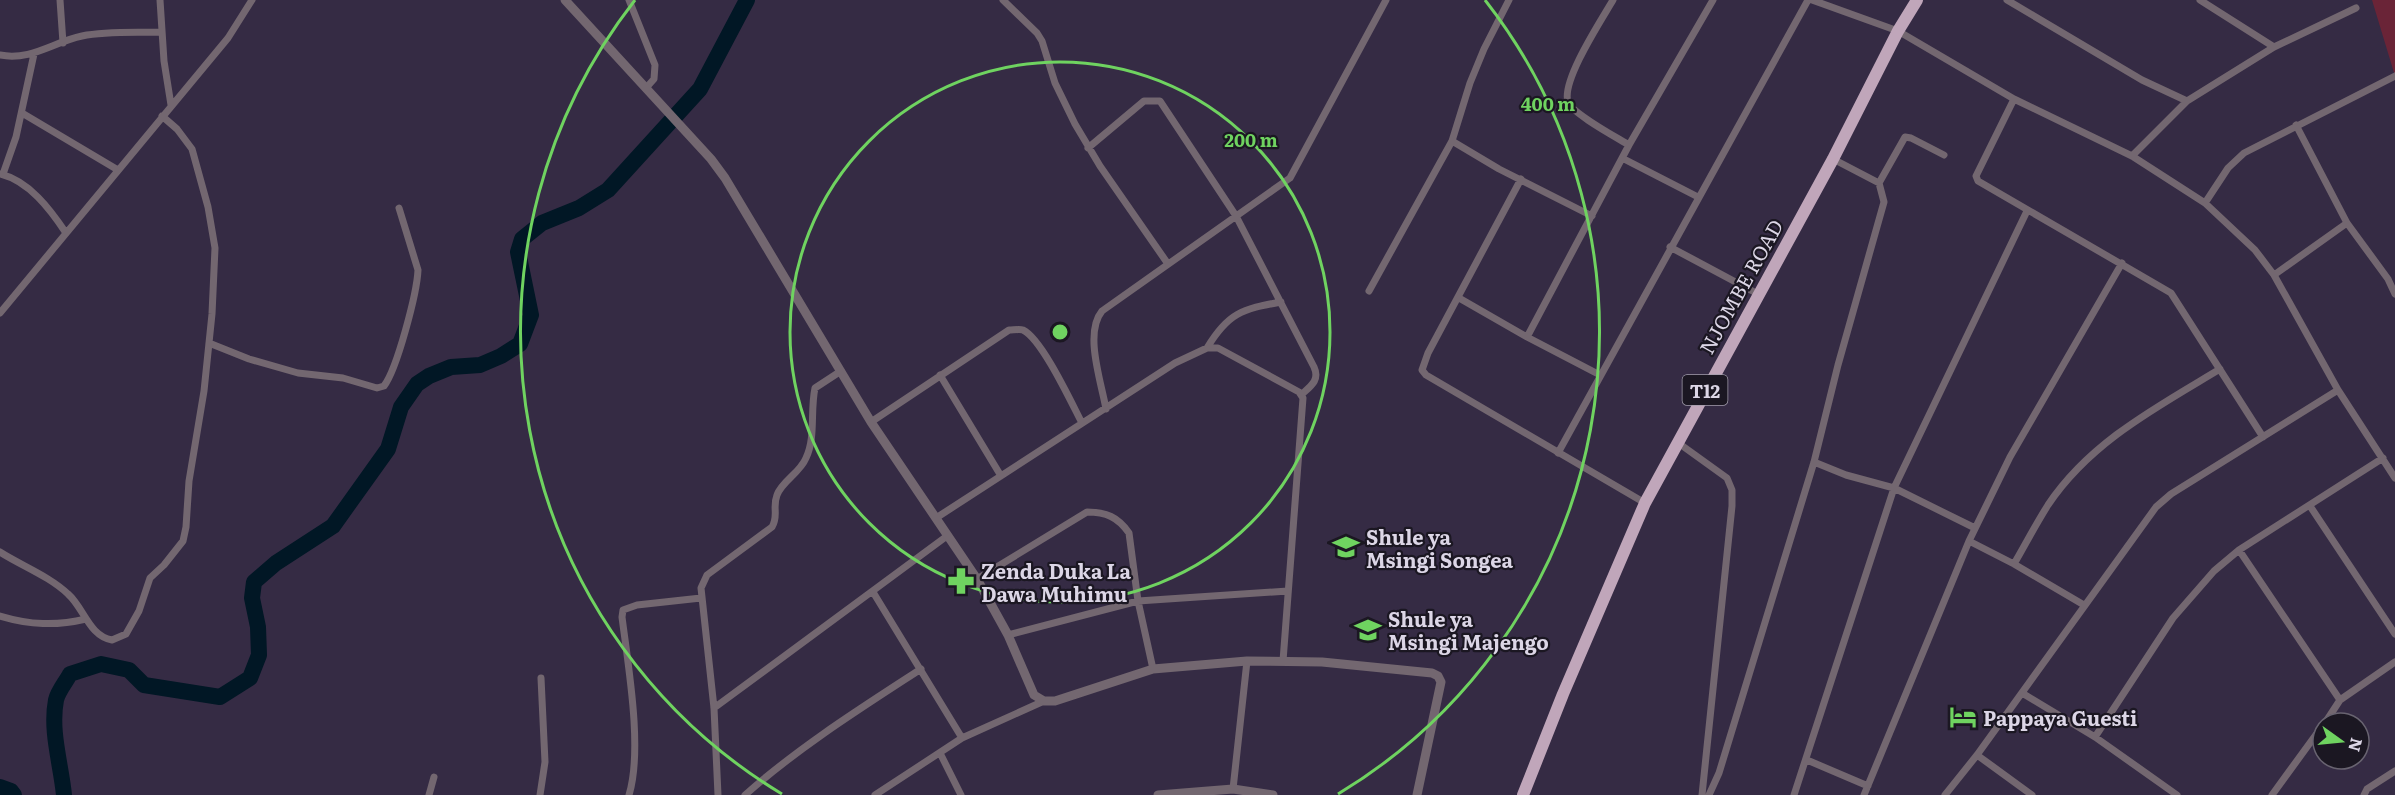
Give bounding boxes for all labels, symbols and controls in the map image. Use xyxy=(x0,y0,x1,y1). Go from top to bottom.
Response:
text: 400 m xyxy=(1521,90,1575,117)
text: 200 m xyxy=(1224,126,1278,153)
street label: NJOMBE ROAD xyxy=(1691,213,1789,359)
centre of rings xyxy=(1050,322,1070,342)
road number: T12 xyxy=(1682,375,1728,405)
place label: Shule ya Msingi Songea xyxy=(1366,521,1513,574)
school or university icon: Shule ya Msingi Songea xyxy=(1331,532,1361,562)
place label: Zenda Duka La Dawa Muhimu xyxy=(981,555,1131,608)
pharmacy icon: Zenda Duka La Dawa Muhimu xyxy=(946,566,976,596)
place label: Shule ya Msingi Majengo xyxy=(1388,603,1549,656)
school or university icon: Shule ya Msingi Majengo xyxy=(1353,615,1383,645)
hotel icon: Pappaya Guesti xyxy=(1948,702,1978,732)
place label: Pappaya Guesti xyxy=(1983,702,2137,732)
north arrow xyxy=(2311,711,2371,771)
text: N xyxy=(2343,736,2370,755)

